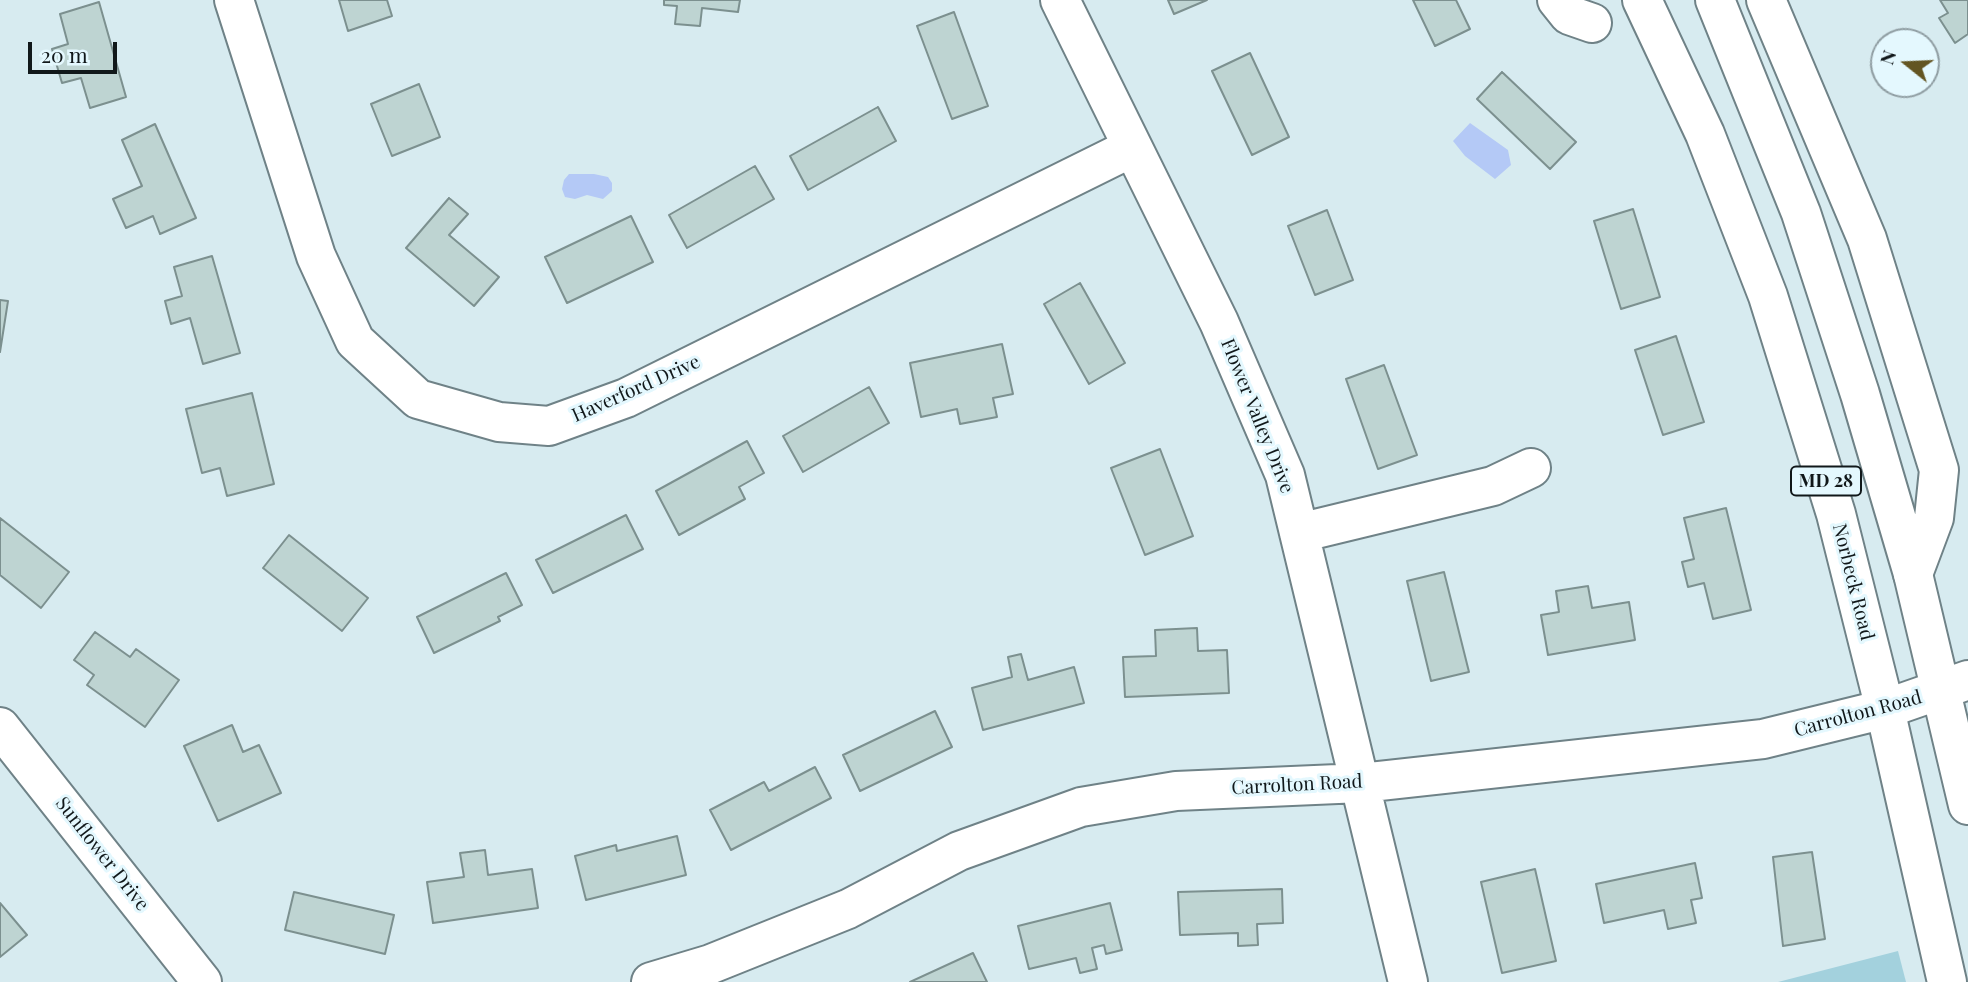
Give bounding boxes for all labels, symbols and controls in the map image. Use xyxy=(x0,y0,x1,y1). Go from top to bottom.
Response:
scale bar xyxy=(32,28,121,72)
north arrow xyxy=(1870,28,1940,98)
text: 20 m xyxy=(41,40,88,68)
text: N xyxy=(1872,47,1901,68)
street label: Flower Valley Drive xyxy=(1216,335,1298,497)
street label: Haverford Drive xyxy=(569,351,703,427)
road number: MD 28 xyxy=(1791,466,1861,495)
street label: Norbeck Road xyxy=(1827,521,1879,643)
street label: Carrolton Road xyxy=(1792,686,1924,742)
street label: Carrolton Road xyxy=(1231,770,1363,800)
street label: Sunflower Drive xyxy=(50,792,154,916)

